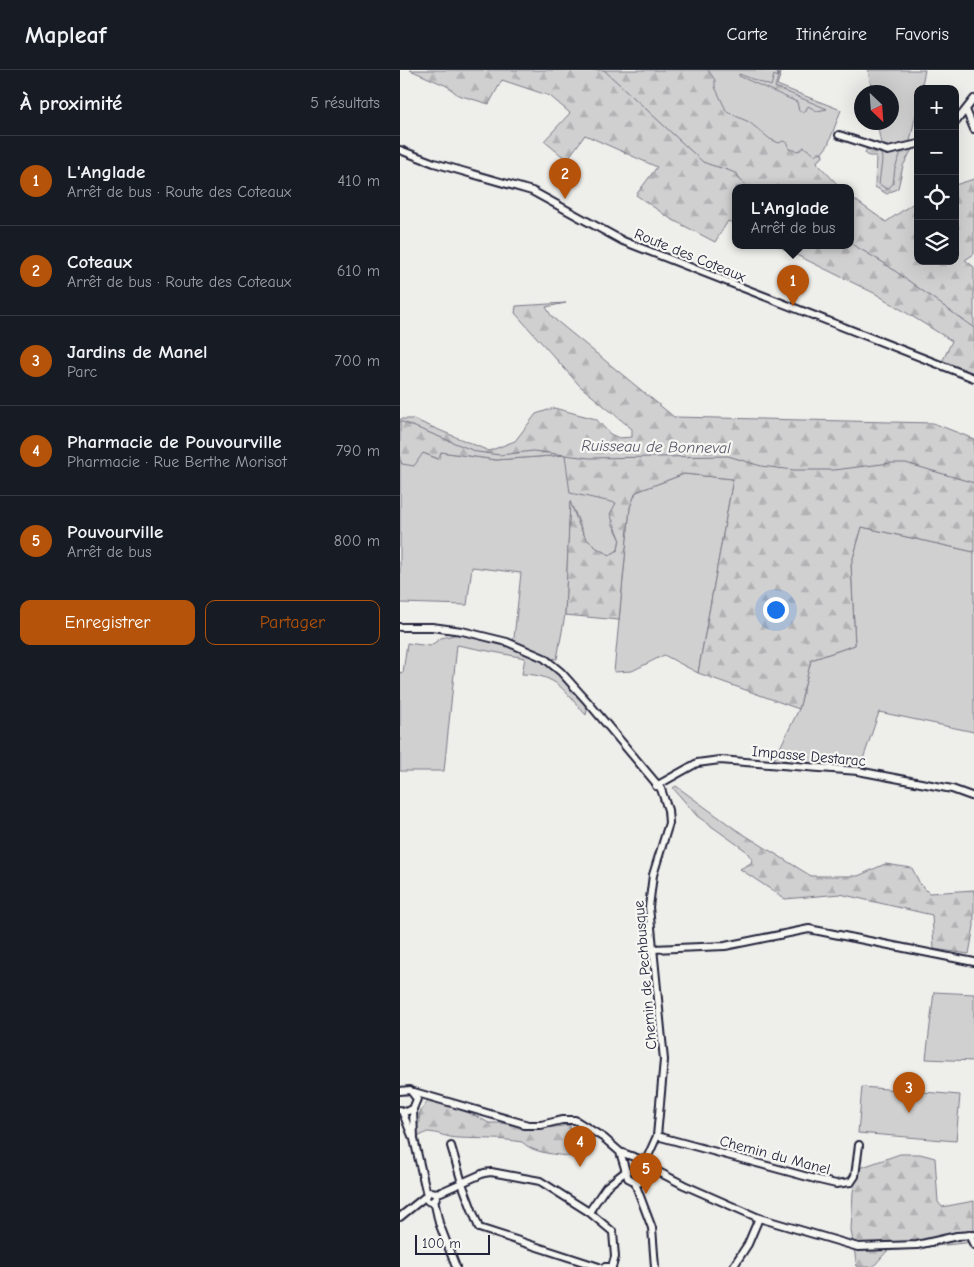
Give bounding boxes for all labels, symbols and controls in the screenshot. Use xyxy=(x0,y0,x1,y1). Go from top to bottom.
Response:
text: Mapleaf xyxy=(25,21,106,49)
text: Carte xyxy=(727,24,768,45)
text: Itinéraire xyxy=(796,24,867,45)
text: Favoris xyxy=(895,24,949,45)
north arrow xyxy=(854,85,899,130)
map controls xyxy=(914,85,959,265)
button: + xyxy=(914,85,959,130)
text: À proximité xyxy=(20,91,122,115)
text: 5 résultats xyxy=(310,94,380,112)
button: − xyxy=(914,130,959,175)
pin: 2 xyxy=(549,158,581,199)
text: L'Anglade xyxy=(67,161,145,183)
text: 1 xyxy=(33,172,39,190)
text: 410 m xyxy=(338,172,380,190)
button: locate xyxy=(914,175,959,220)
text: Arrêt de bus · Route des Coteaux xyxy=(67,183,291,201)
popup xyxy=(732,184,854,249)
text: L'Anglade xyxy=(751,197,829,219)
text: Arrêt de bus xyxy=(751,219,835,237)
button: layers xyxy=(914,220,959,265)
street label: Route des Coteaux xyxy=(632,224,749,286)
text: Coteaux xyxy=(67,251,132,273)
text: 2 xyxy=(32,262,40,280)
text: 610 m xyxy=(337,262,380,280)
pin: 1 xyxy=(777,265,809,306)
text: Arrêt de bus · Route des Coteaux xyxy=(67,273,291,291)
text: Jardins de Manel xyxy=(67,341,208,363)
text: 3 xyxy=(32,352,40,370)
text: 700 m xyxy=(334,352,380,370)
text: Parc xyxy=(67,363,97,381)
text: Pharmacie de Pouvourville xyxy=(67,431,282,453)
water label: Ruisseau de Bonneval xyxy=(581,437,731,457)
text: 4 xyxy=(32,442,40,460)
text: 790 m xyxy=(336,442,380,460)
text: Pharmacie · Rue Berthe Morisot xyxy=(67,453,287,471)
text: Pouvourville xyxy=(67,521,163,543)
text: 5 xyxy=(32,532,40,550)
text: 800 m xyxy=(334,532,380,550)
text: Arrêt de bus xyxy=(67,543,152,561)
your location xyxy=(763,597,789,623)
button: Enregistrer xyxy=(20,600,195,645)
button: Partager xyxy=(205,600,380,645)
street label: Impasse Destarac xyxy=(751,742,867,770)
street label: Chemin de Pechbusque xyxy=(629,899,660,1050)
pin: 3 xyxy=(893,1072,925,1113)
pin: 4 xyxy=(564,1126,596,1167)
street label: Chemin du Manel xyxy=(718,1132,832,1178)
pin: 5 xyxy=(630,1153,662,1194)
scale bar xyxy=(415,1232,490,1255)
text: 100 m xyxy=(422,1235,461,1252)

